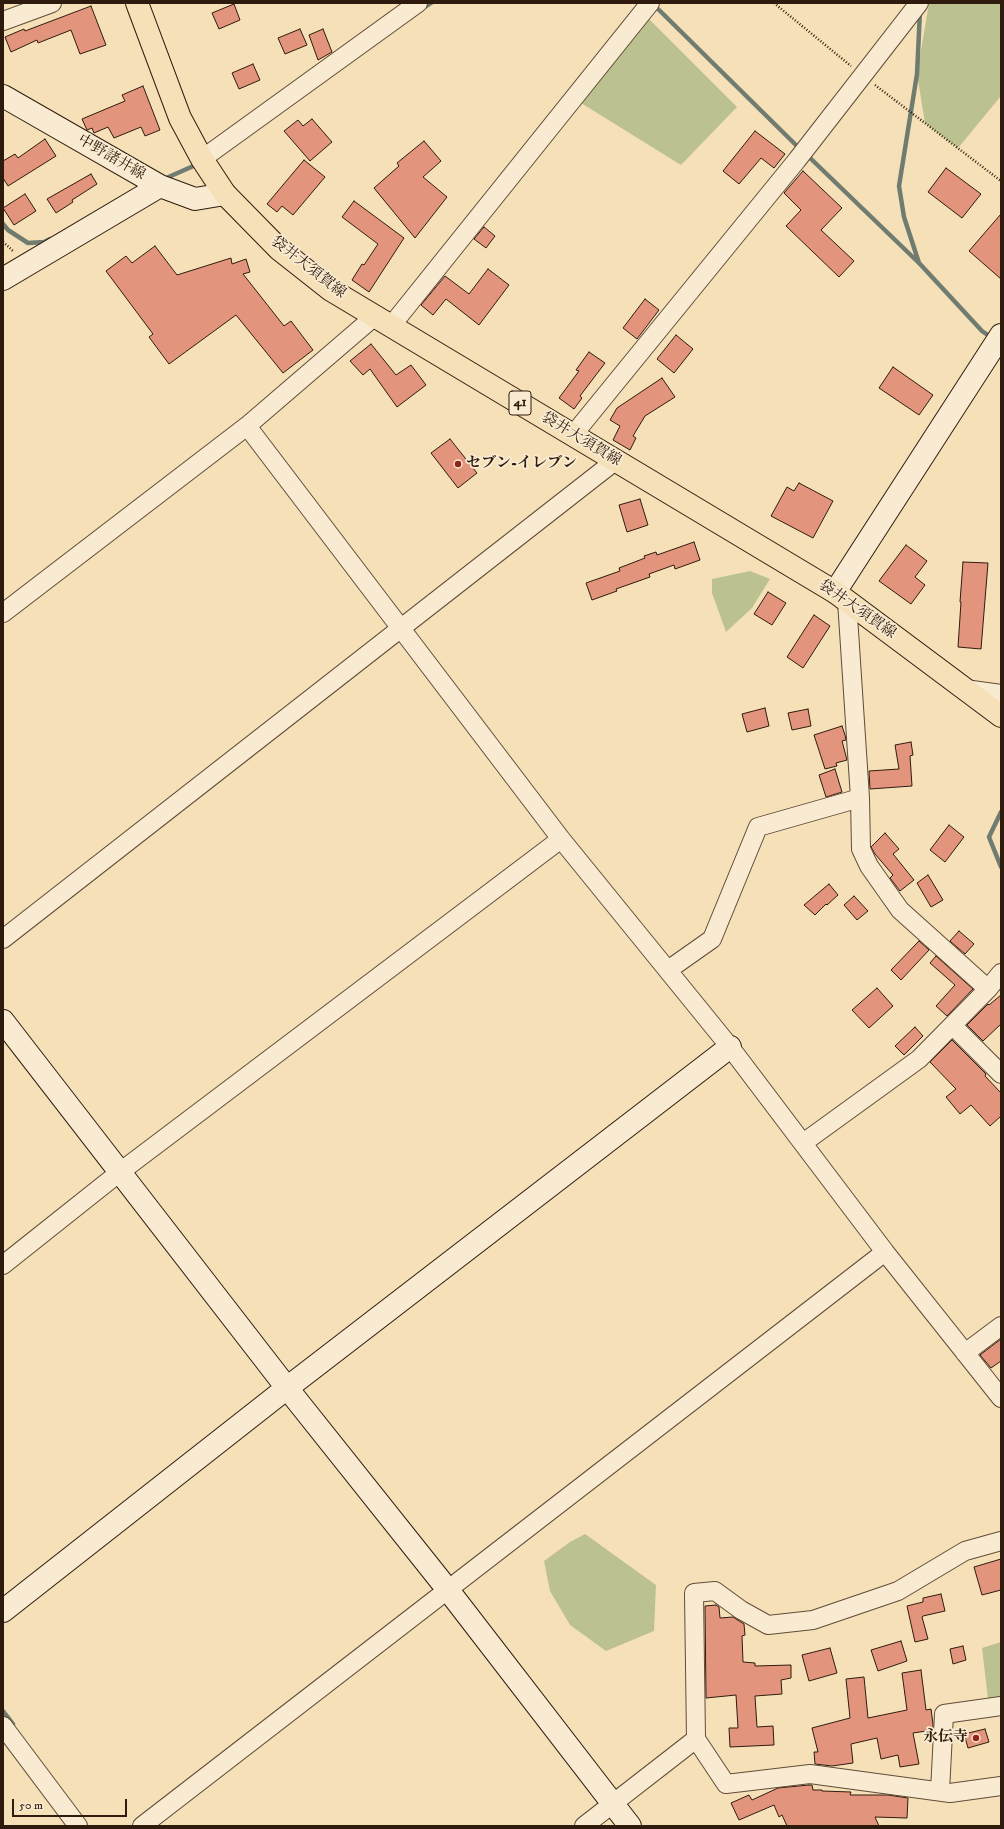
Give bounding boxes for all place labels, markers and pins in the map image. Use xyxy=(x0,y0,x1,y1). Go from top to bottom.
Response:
place label: セブン-イレブン xyxy=(466,455,577,473)
marker: セブン-イレブン xyxy=(453,459,463,469)
place label: 永伝寺 xyxy=(923,1729,968,1747)
marker: 永伝寺 xyxy=(971,1733,981,1743)

